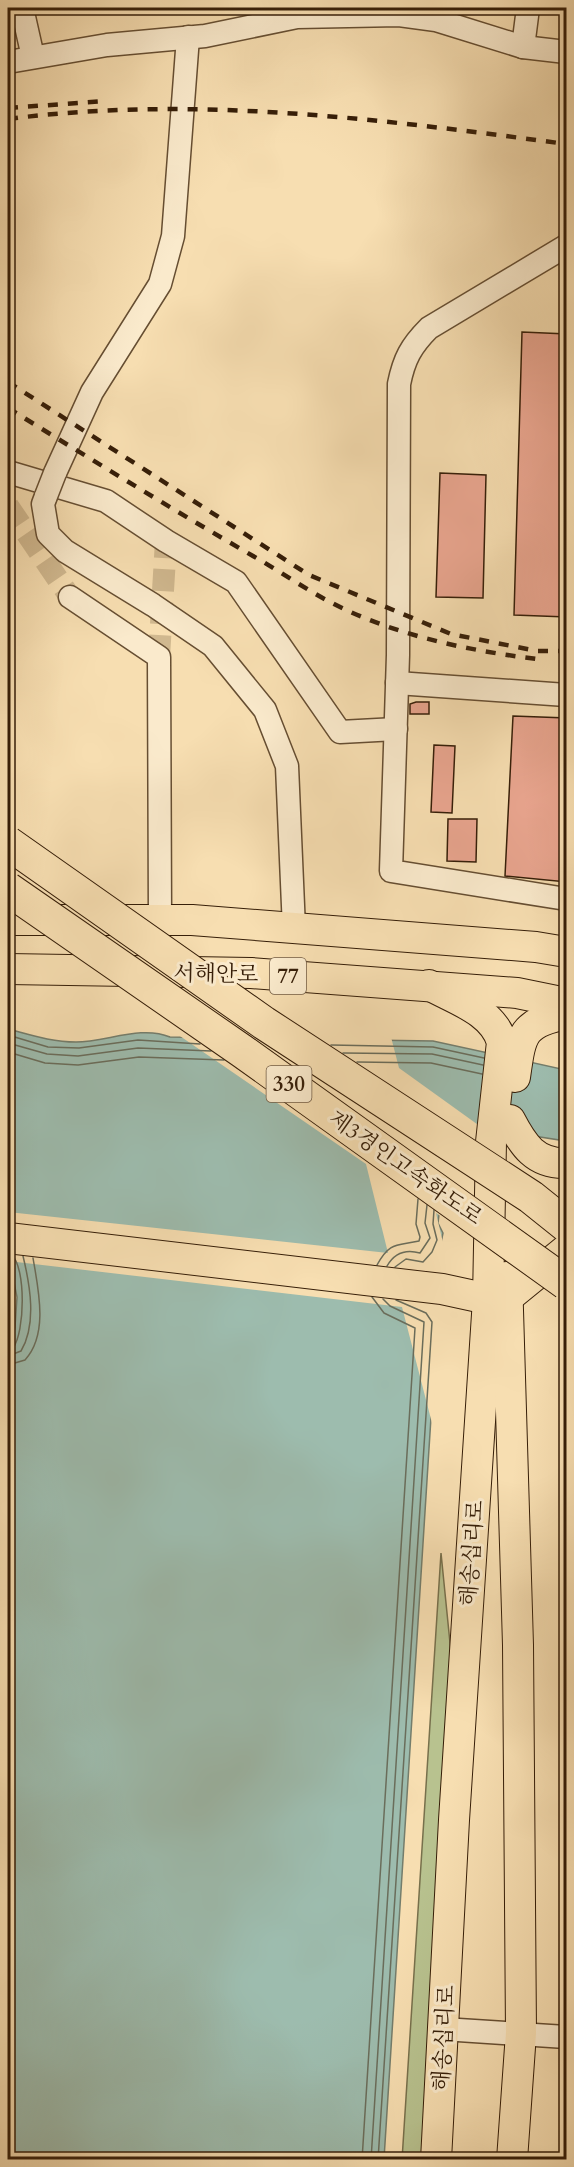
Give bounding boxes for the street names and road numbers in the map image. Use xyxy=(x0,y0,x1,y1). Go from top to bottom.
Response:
street label: 서해안로 xyxy=(173,958,259,990)
road number: 77 xyxy=(270,958,306,994)
road number: 330 xyxy=(266,1066,312,1102)
street label: 제3경인고속화도로 xyxy=(323,1104,488,1232)
street label: 해송십리로 xyxy=(453,1499,491,1607)
street label: 해송십리로 xyxy=(426,1984,462,2092)

